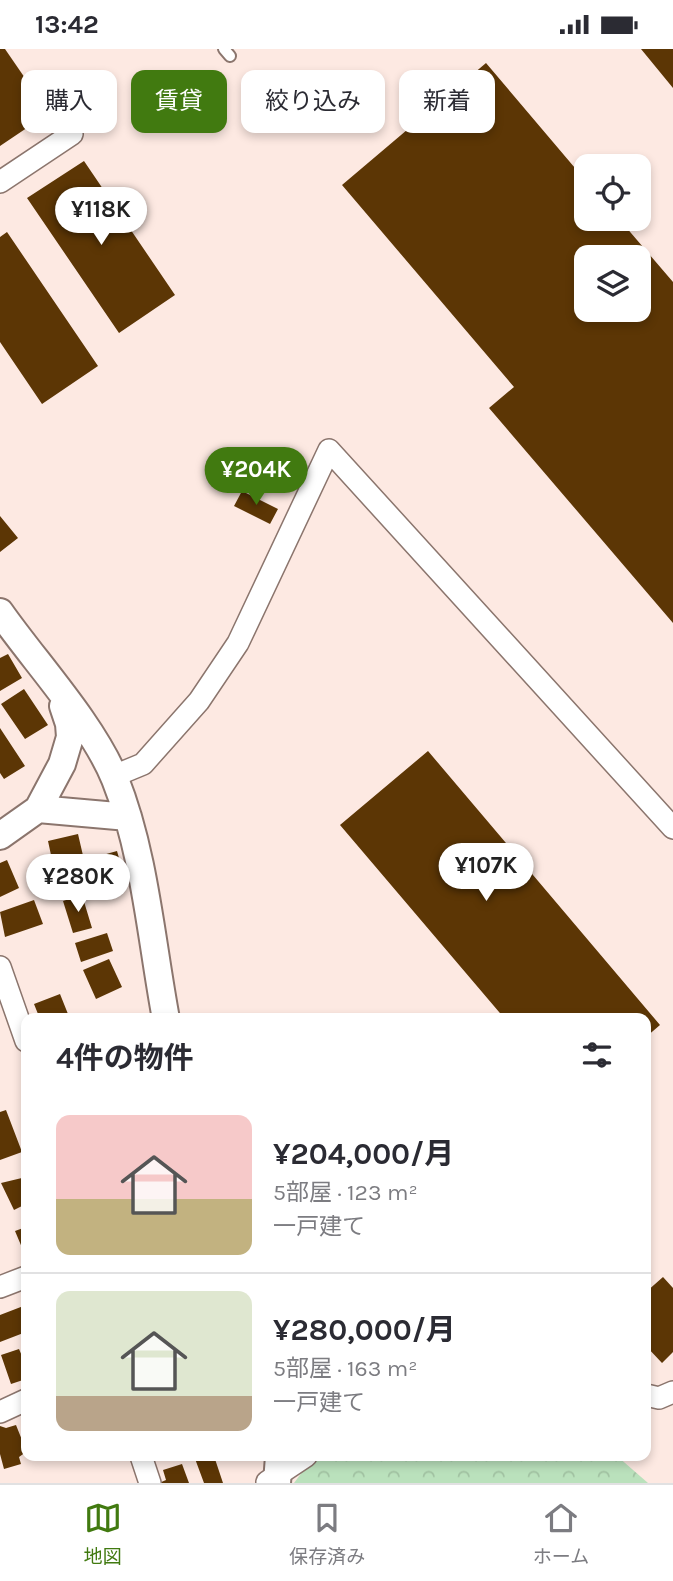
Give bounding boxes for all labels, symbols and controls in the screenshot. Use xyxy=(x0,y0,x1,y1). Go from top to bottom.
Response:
text: 13:42 xyxy=(35,9,99,40)
chip: 購入 xyxy=(21,70,117,133)
chip: 賃貸 xyxy=(131,70,227,133)
chip: 絞り込み xyxy=(241,70,385,133)
chip: 新着 xyxy=(399,70,495,133)
map controls xyxy=(574,154,651,322)
button: locate xyxy=(574,154,651,231)
pin: ¥118K xyxy=(52,187,150,247)
text: ¥118K xyxy=(71,196,131,223)
button: layers xyxy=(574,245,651,322)
pin: ¥204K xyxy=(207,447,305,507)
text: ¥204K xyxy=(221,456,291,483)
pin: ¥107K xyxy=(437,843,535,903)
text: ¥107K xyxy=(455,852,517,879)
pin: ¥280K xyxy=(29,855,127,914)
text: ¥280K xyxy=(42,863,114,890)
icon: filters xyxy=(578,1036,616,1074)
text: 4件の物件 xyxy=(56,1040,194,1076)
text: ¥204,000/月 xyxy=(273,1136,454,1172)
icon: home xyxy=(112,1143,196,1227)
text: 5部屋 · 123 m² xyxy=(273,1179,418,1206)
text: 一戸建て xyxy=(273,1213,365,1240)
text: ¥280,000/月 xyxy=(273,1312,456,1348)
icon: home xyxy=(112,1319,196,1403)
text: 5部屋 · 163 m² xyxy=(273,1355,418,1382)
text: 一戸建て xyxy=(273,1389,365,1416)
tab: 地図 xyxy=(84,1499,122,1568)
tab: 保存済み xyxy=(289,1499,365,1568)
tab: ホーム xyxy=(533,1499,589,1568)

